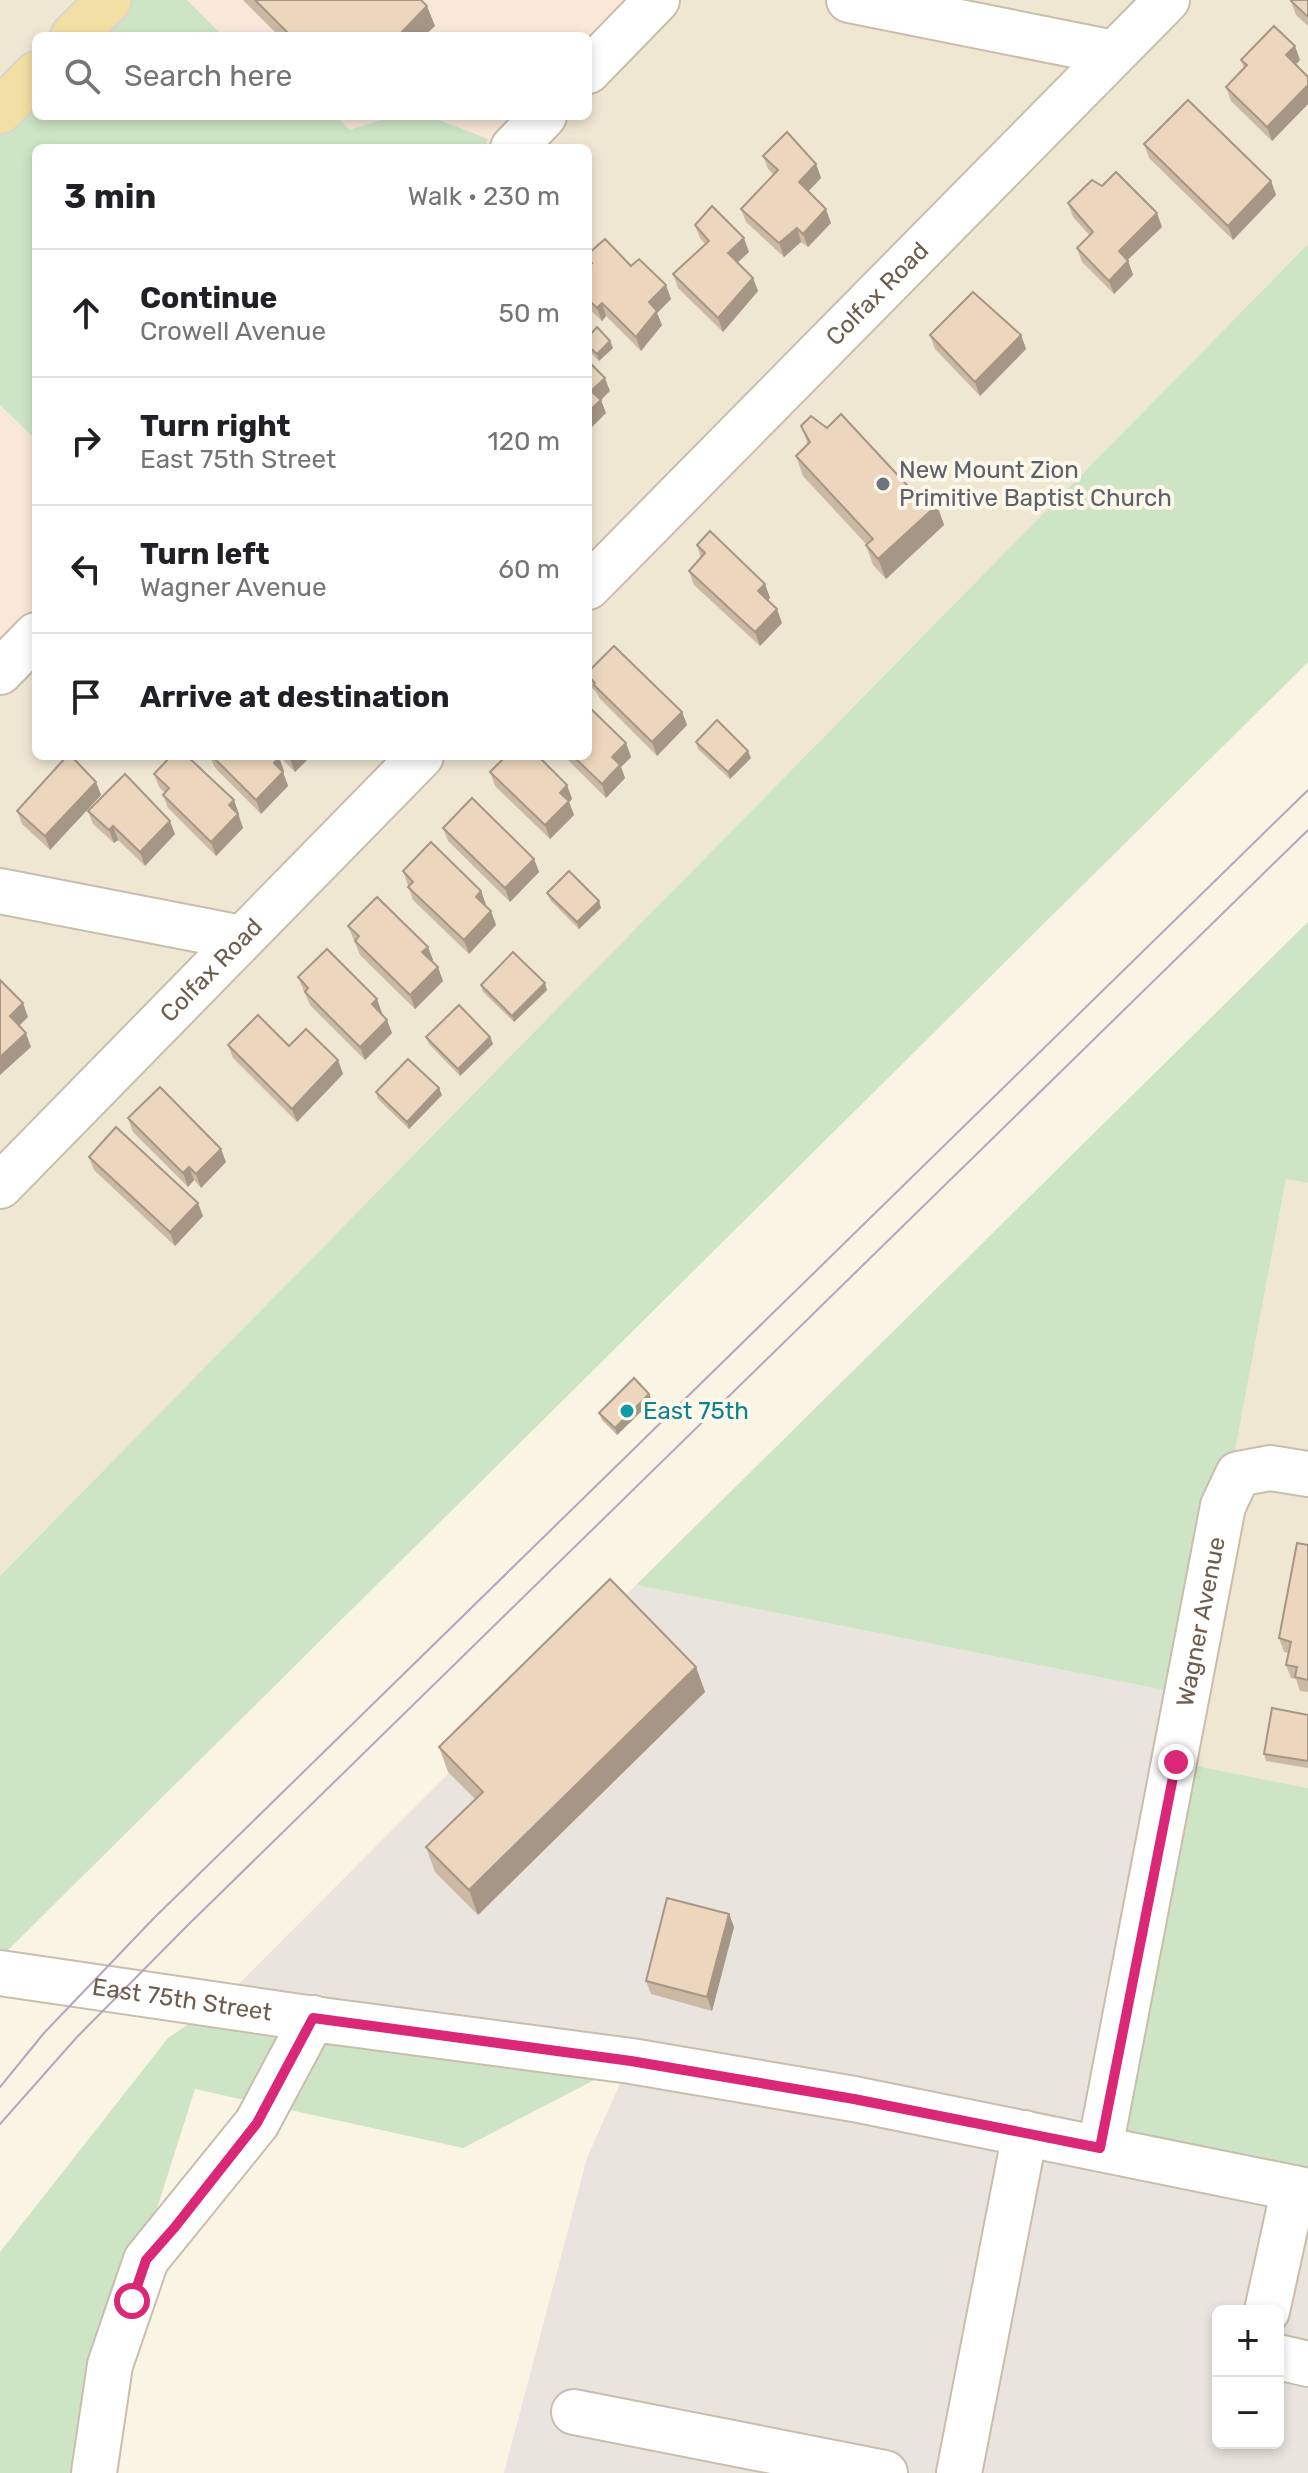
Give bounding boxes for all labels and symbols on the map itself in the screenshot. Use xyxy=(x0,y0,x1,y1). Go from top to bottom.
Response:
street label: Colfax Road xyxy=(820,236,934,351)
place label: New Mount Zion Primitive Baptist Church xyxy=(899,456,1172,512)
marker: New Mount Zion Primitive Baptist Church xyxy=(874,475,892,493)
street label: Colfax Road xyxy=(155,913,268,1028)
place label: East 75th xyxy=(643,1397,749,1425)
marker: East 75th xyxy=(618,1402,636,1420)
street label: Wagner Avenue xyxy=(1171,1534,1231,1709)
route end xyxy=(1158,1744,1194,1780)
street label: East 75th Street xyxy=(90,1973,274,2027)
route start xyxy=(114,2283,150,2319)

